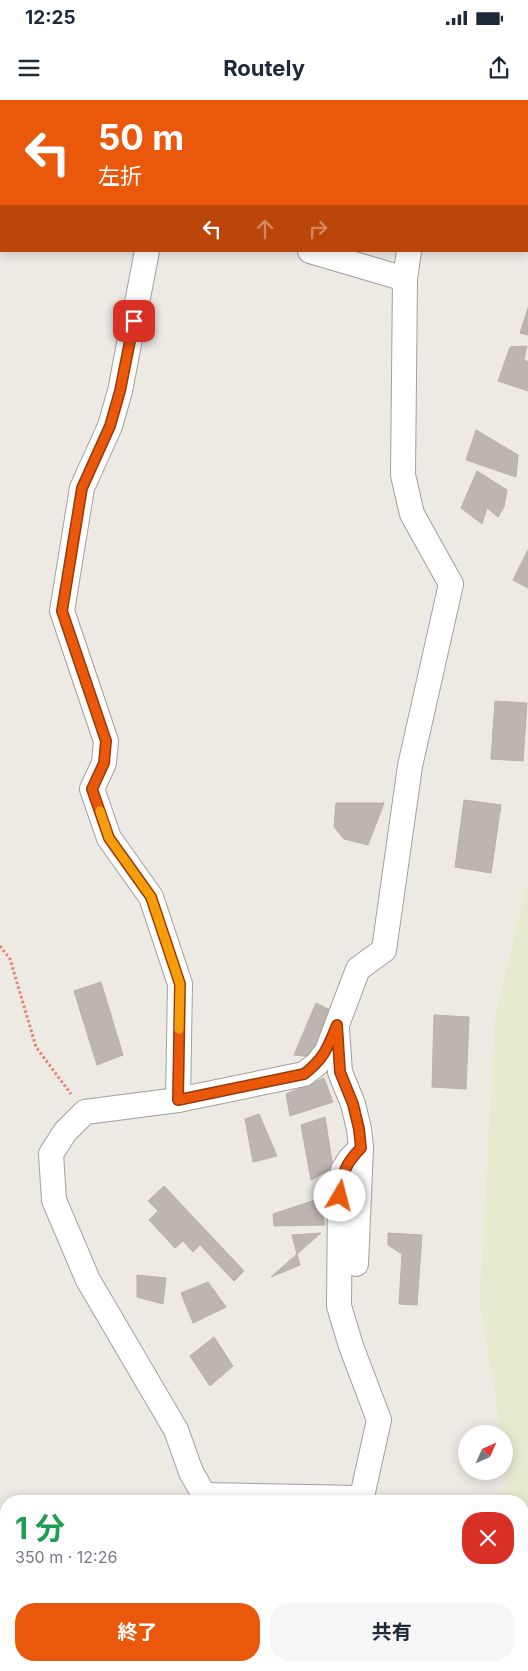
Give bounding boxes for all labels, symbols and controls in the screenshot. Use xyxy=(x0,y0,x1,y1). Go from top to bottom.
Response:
text: 12:25 xyxy=(25,6,76,29)
icon: menu xyxy=(15,54,43,82)
icon: share xyxy=(485,54,513,82)
text: Routely xyxy=(223,55,305,81)
text: 50 m xyxy=(98,116,184,158)
icon: left xyxy=(15,120,80,185)
text: 左折 xyxy=(98,163,142,189)
icon: left xyxy=(198,215,226,243)
icon: ahead xyxy=(251,215,279,243)
icon: right xyxy=(304,215,332,243)
pin xyxy=(113,300,155,342)
icon: arrive xyxy=(120,307,148,335)
position arrow xyxy=(313,1169,365,1221)
north arrow xyxy=(458,1425,512,1480)
map controls xyxy=(458,1425,513,1480)
text: 1 分 xyxy=(15,1510,65,1546)
button: close xyxy=(462,1512,514,1564)
text: 350 m · 12:26 xyxy=(15,1547,117,1567)
button: 終了 xyxy=(15,1603,260,1661)
button: 共有 xyxy=(270,1603,514,1661)

